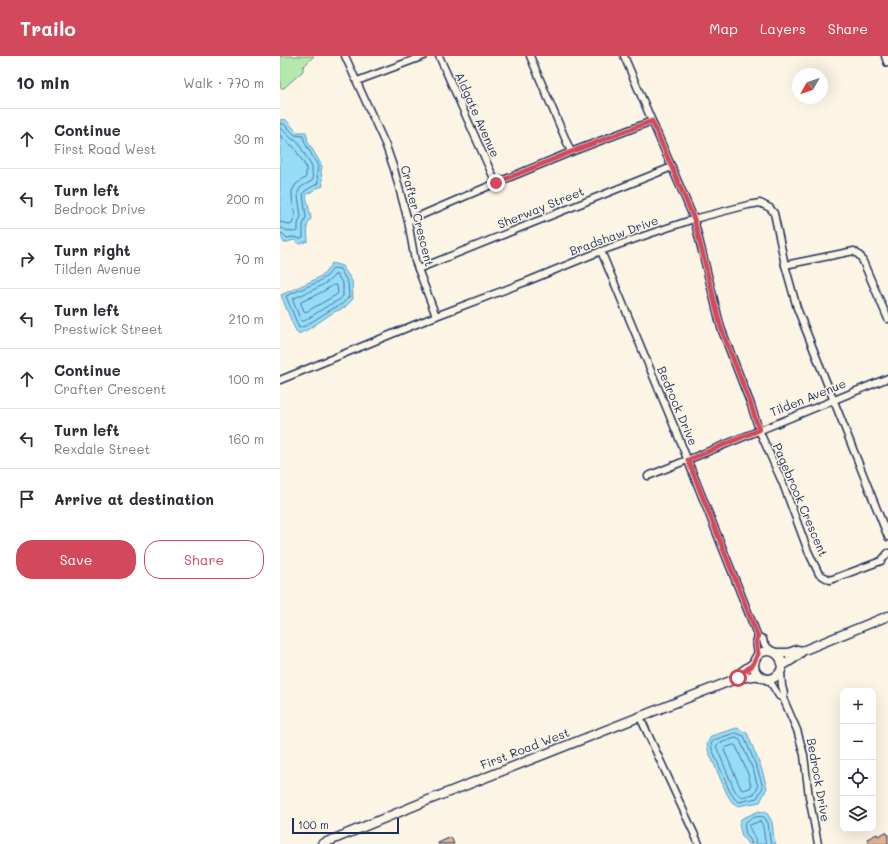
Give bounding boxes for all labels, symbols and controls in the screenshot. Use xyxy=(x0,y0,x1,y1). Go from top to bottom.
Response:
text: Trailo xyxy=(20,16,76,41)
text: Map xyxy=(709,19,738,38)
text: Layers xyxy=(760,19,806,38)
text: Share xyxy=(828,19,868,38)
north arrow xyxy=(792,68,828,104)
street label: Aldgate Avenue xyxy=(452,70,504,160)
text: 10 min xyxy=(16,71,70,93)
text: Walk · 770 m xyxy=(183,74,264,91)
text: Continue xyxy=(54,120,121,140)
icon: ahead xyxy=(16,128,38,150)
text: 30 m xyxy=(234,130,264,147)
text: First Road West xyxy=(54,140,156,157)
street label: Crafter Crescent xyxy=(398,164,438,268)
route end xyxy=(487,174,505,192)
text: Turn left xyxy=(54,180,119,200)
street label: Sherway Street xyxy=(495,182,586,232)
icon: left xyxy=(16,188,38,210)
text: 200 m xyxy=(226,190,264,207)
text: Bedrock Drive xyxy=(54,200,146,217)
street label: Bradshaw Drive xyxy=(567,212,660,259)
text: Turn right xyxy=(54,240,131,260)
icon: right xyxy=(16,248,38,270)
text: 70 m xyxy=(234,250,264,267)
text: Tilden Avenue xyxy=(54,260,141,277)
text: Turn left xyxy=(54,300,119,320)
icon: left xyxy=(16,308,38,330)
text: 210 m xyxy=(228,310,264,327)
text: Prestwick Street xyxy=(54,320,163,337)
text: Continue xyxy=(54,360,121,380)
street label: Bedrock Drive xyxy=(654,364,702,448)
icon: ahead xyxy=(16,368,38,390)
text: 100 m xyxy=(228,370,264,387)
street label: Tilden Avenue xyxy=(767,375,848,420)
text: Crafter Crescent xyxy=(54,380,166,397)
text: Turn left xyxy=(54,420,119,440)
icon: left xyxy=(16,428,38,450)
text: 160 m xyxy=(228,430,264,447)
text: Rexdale Street xyxy=(54,440,150,457)
street label: Pagebrook Crescent xyxy=(770,441,832,559)
icon: arrive xyxy=(16,488,38,510)
text: Arrive at destination xyxy=(54,489,214,509)
button: Save xyxy=(16,540,136,579)
button: Share xyxy=(144,540,264,579)
route start xyxy=(729,669,747,687)
map controls xyxy=(840,688,876,832)
button: + xyxy=(840,688,876,724)
street label: First Road West xyxy=(478,724,571,772)
button: − xyxy=(840,724,876,760)
street label: Bedrock Drive xyxy=(804,737,834,823)
button: locate xyxy=(840,760,876,796)
button: layers xyxy=(840,796,876,832)
scale bar xyxy=(292,816,399,835)
text: 100 m xyxy=(298,817,329,832)

